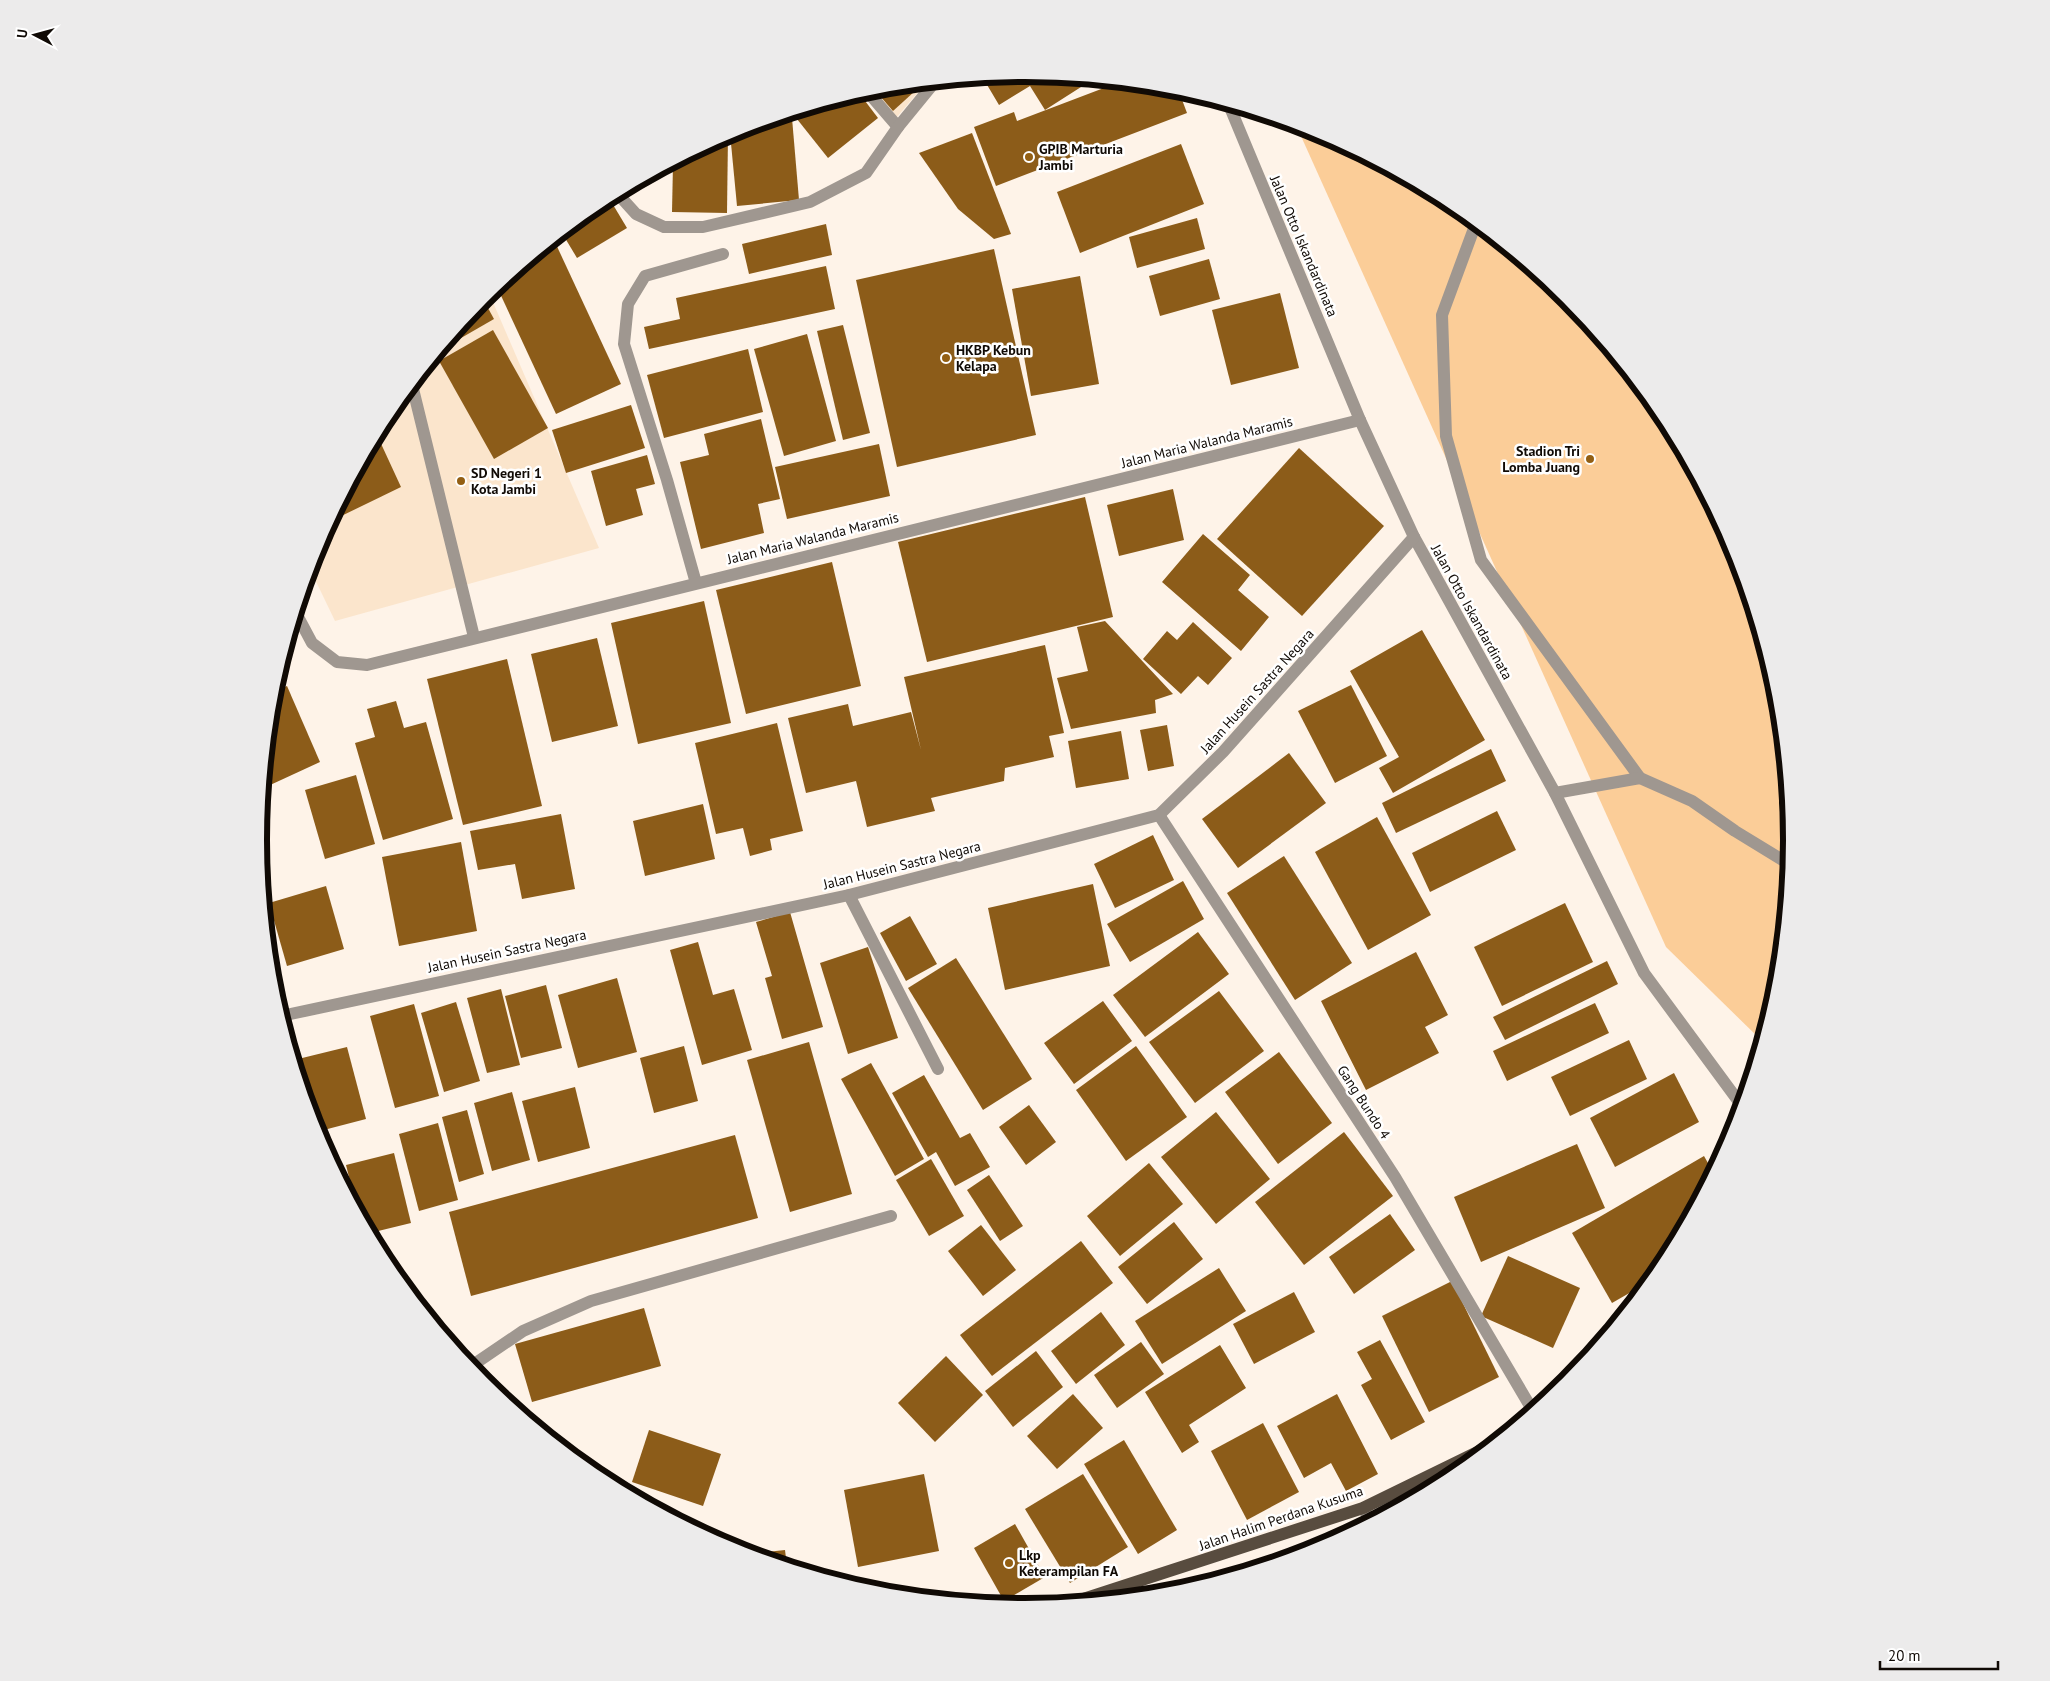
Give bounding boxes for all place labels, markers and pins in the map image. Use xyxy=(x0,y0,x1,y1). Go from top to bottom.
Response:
place label: GPIB Marturia Jambi xyxy=(1038,140,1123,174)
marker: GPIB Marturia Jambi xyxy=(1023,151,1035,163)
place label: HKBP Kebun Kelapa xyxy=(956,341,1031,375)
marker: HKBP Kebun Kelapa xyxy=(940,352,952,364)
place label: Stadion Tri Lomba Juang xyxy=(1502,442,1580,476)
marker: Stadion Tri Lomba Juang xyxy=(1584,453,1596,465)
place label: SD Negeri 1 Kota Jambi xyxy=(471,464,542,498)
marker: SD Negeri 1 Kota Jambi xyxy=(455,475,467,487)
place label: Lkp Keterampilan FA xyxy=(1019,1546,1119,1580)
marker: Lkp Keterampilan FA xyxy=(1003,1557,1015,1569)

